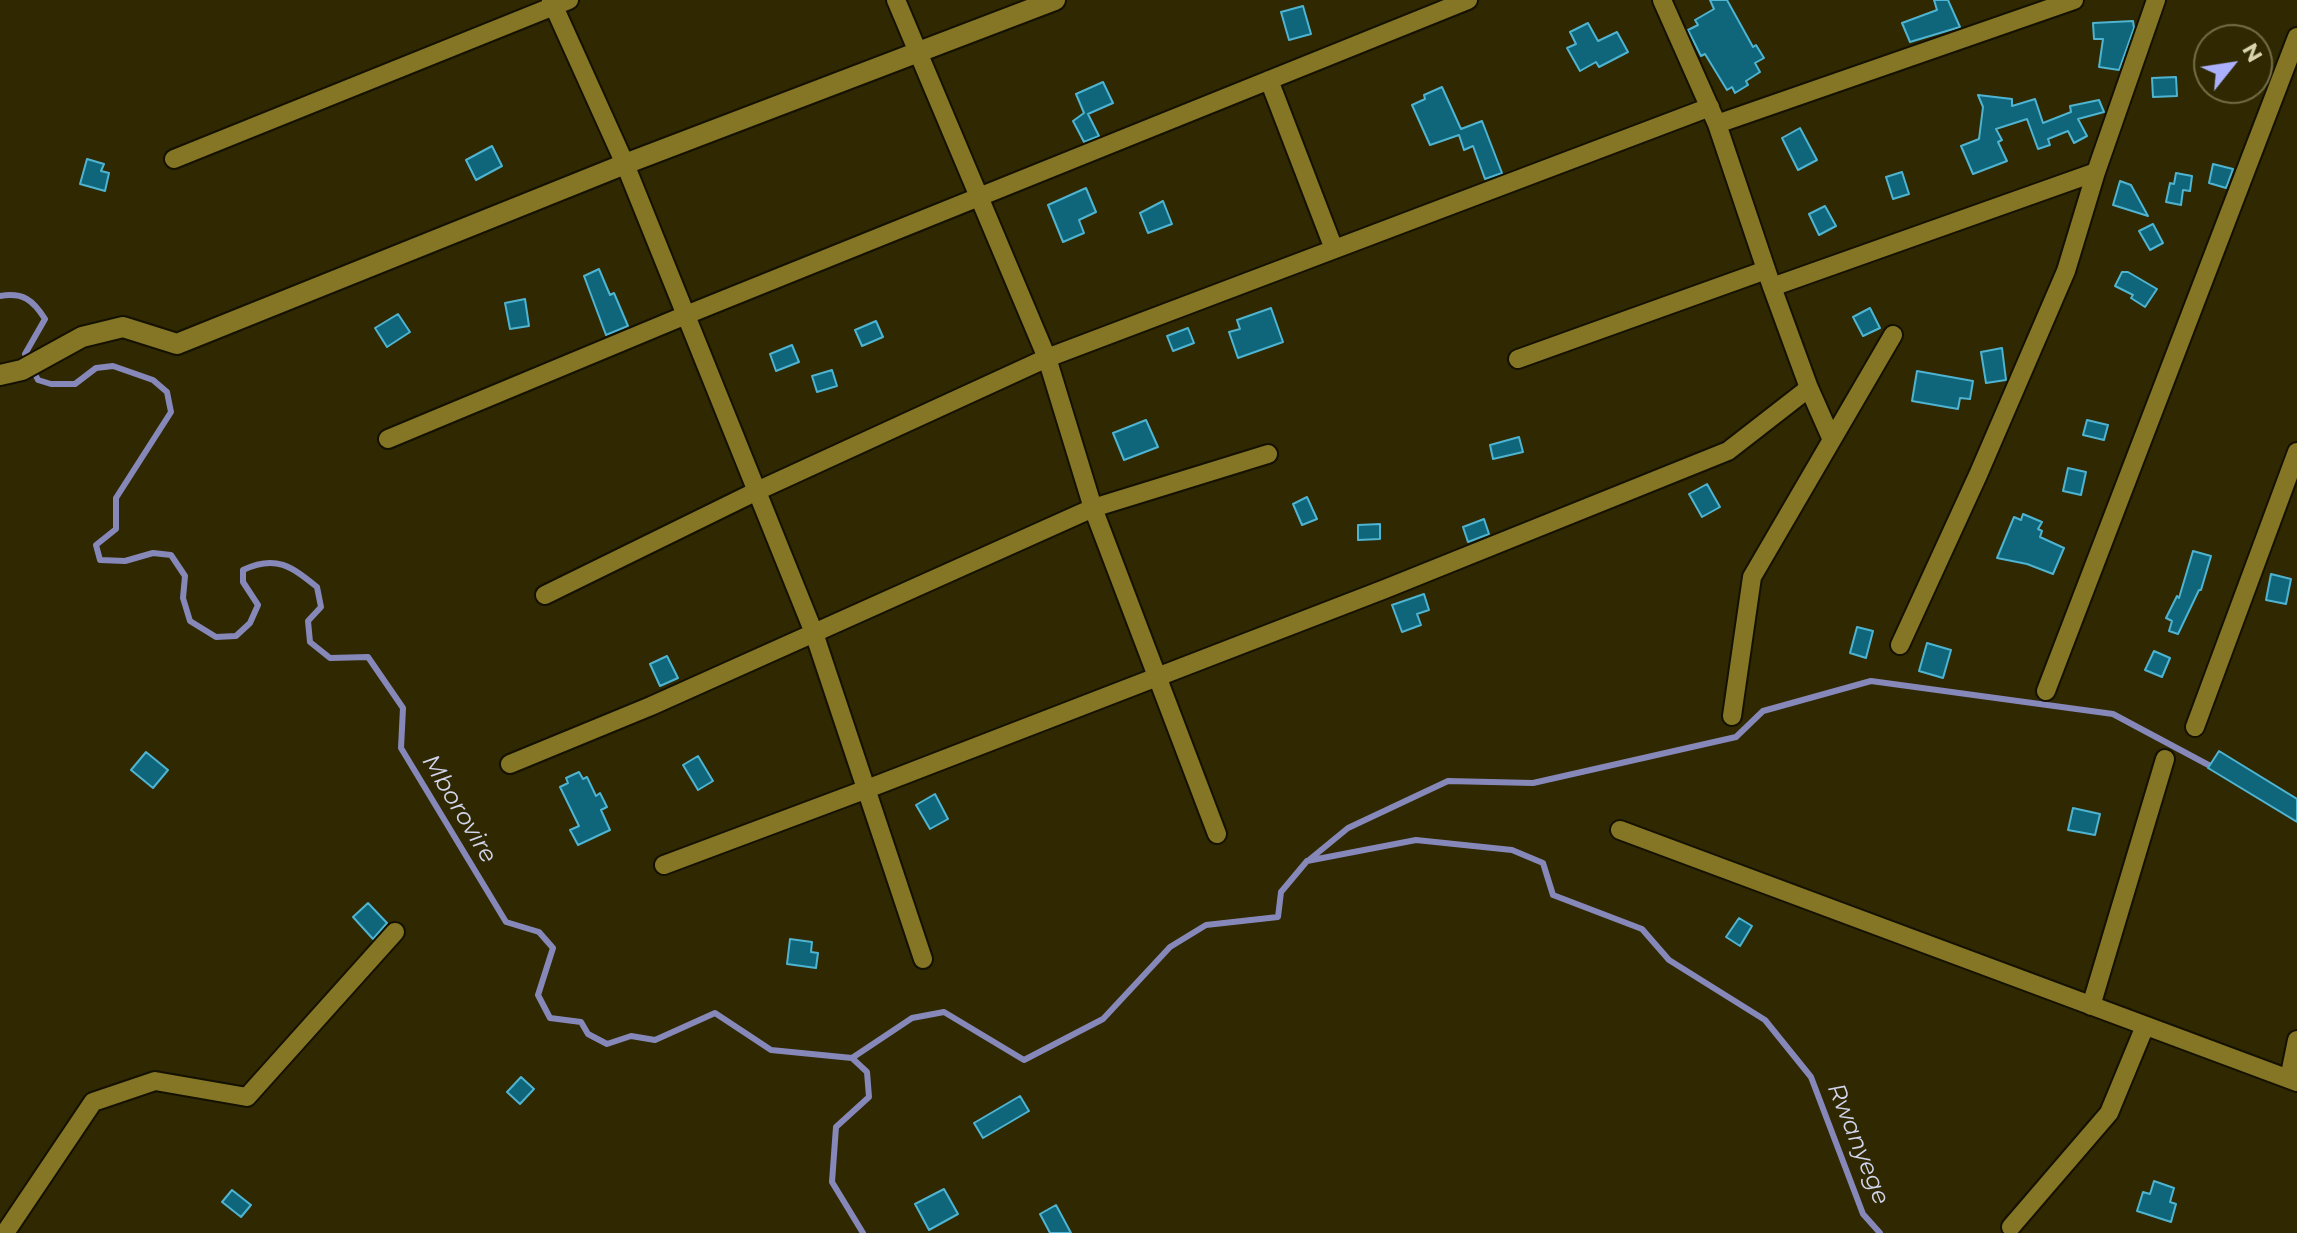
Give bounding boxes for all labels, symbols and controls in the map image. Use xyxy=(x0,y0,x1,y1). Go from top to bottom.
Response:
north arrow xyxy=(2193,24,2273,104)
text: N xyxy=(2236,38,2269,67)
water label: Mborovire xyxy=(415,749,503,869)
water label: Rwanyege xyxy=(1821,1079,1895,1209)

